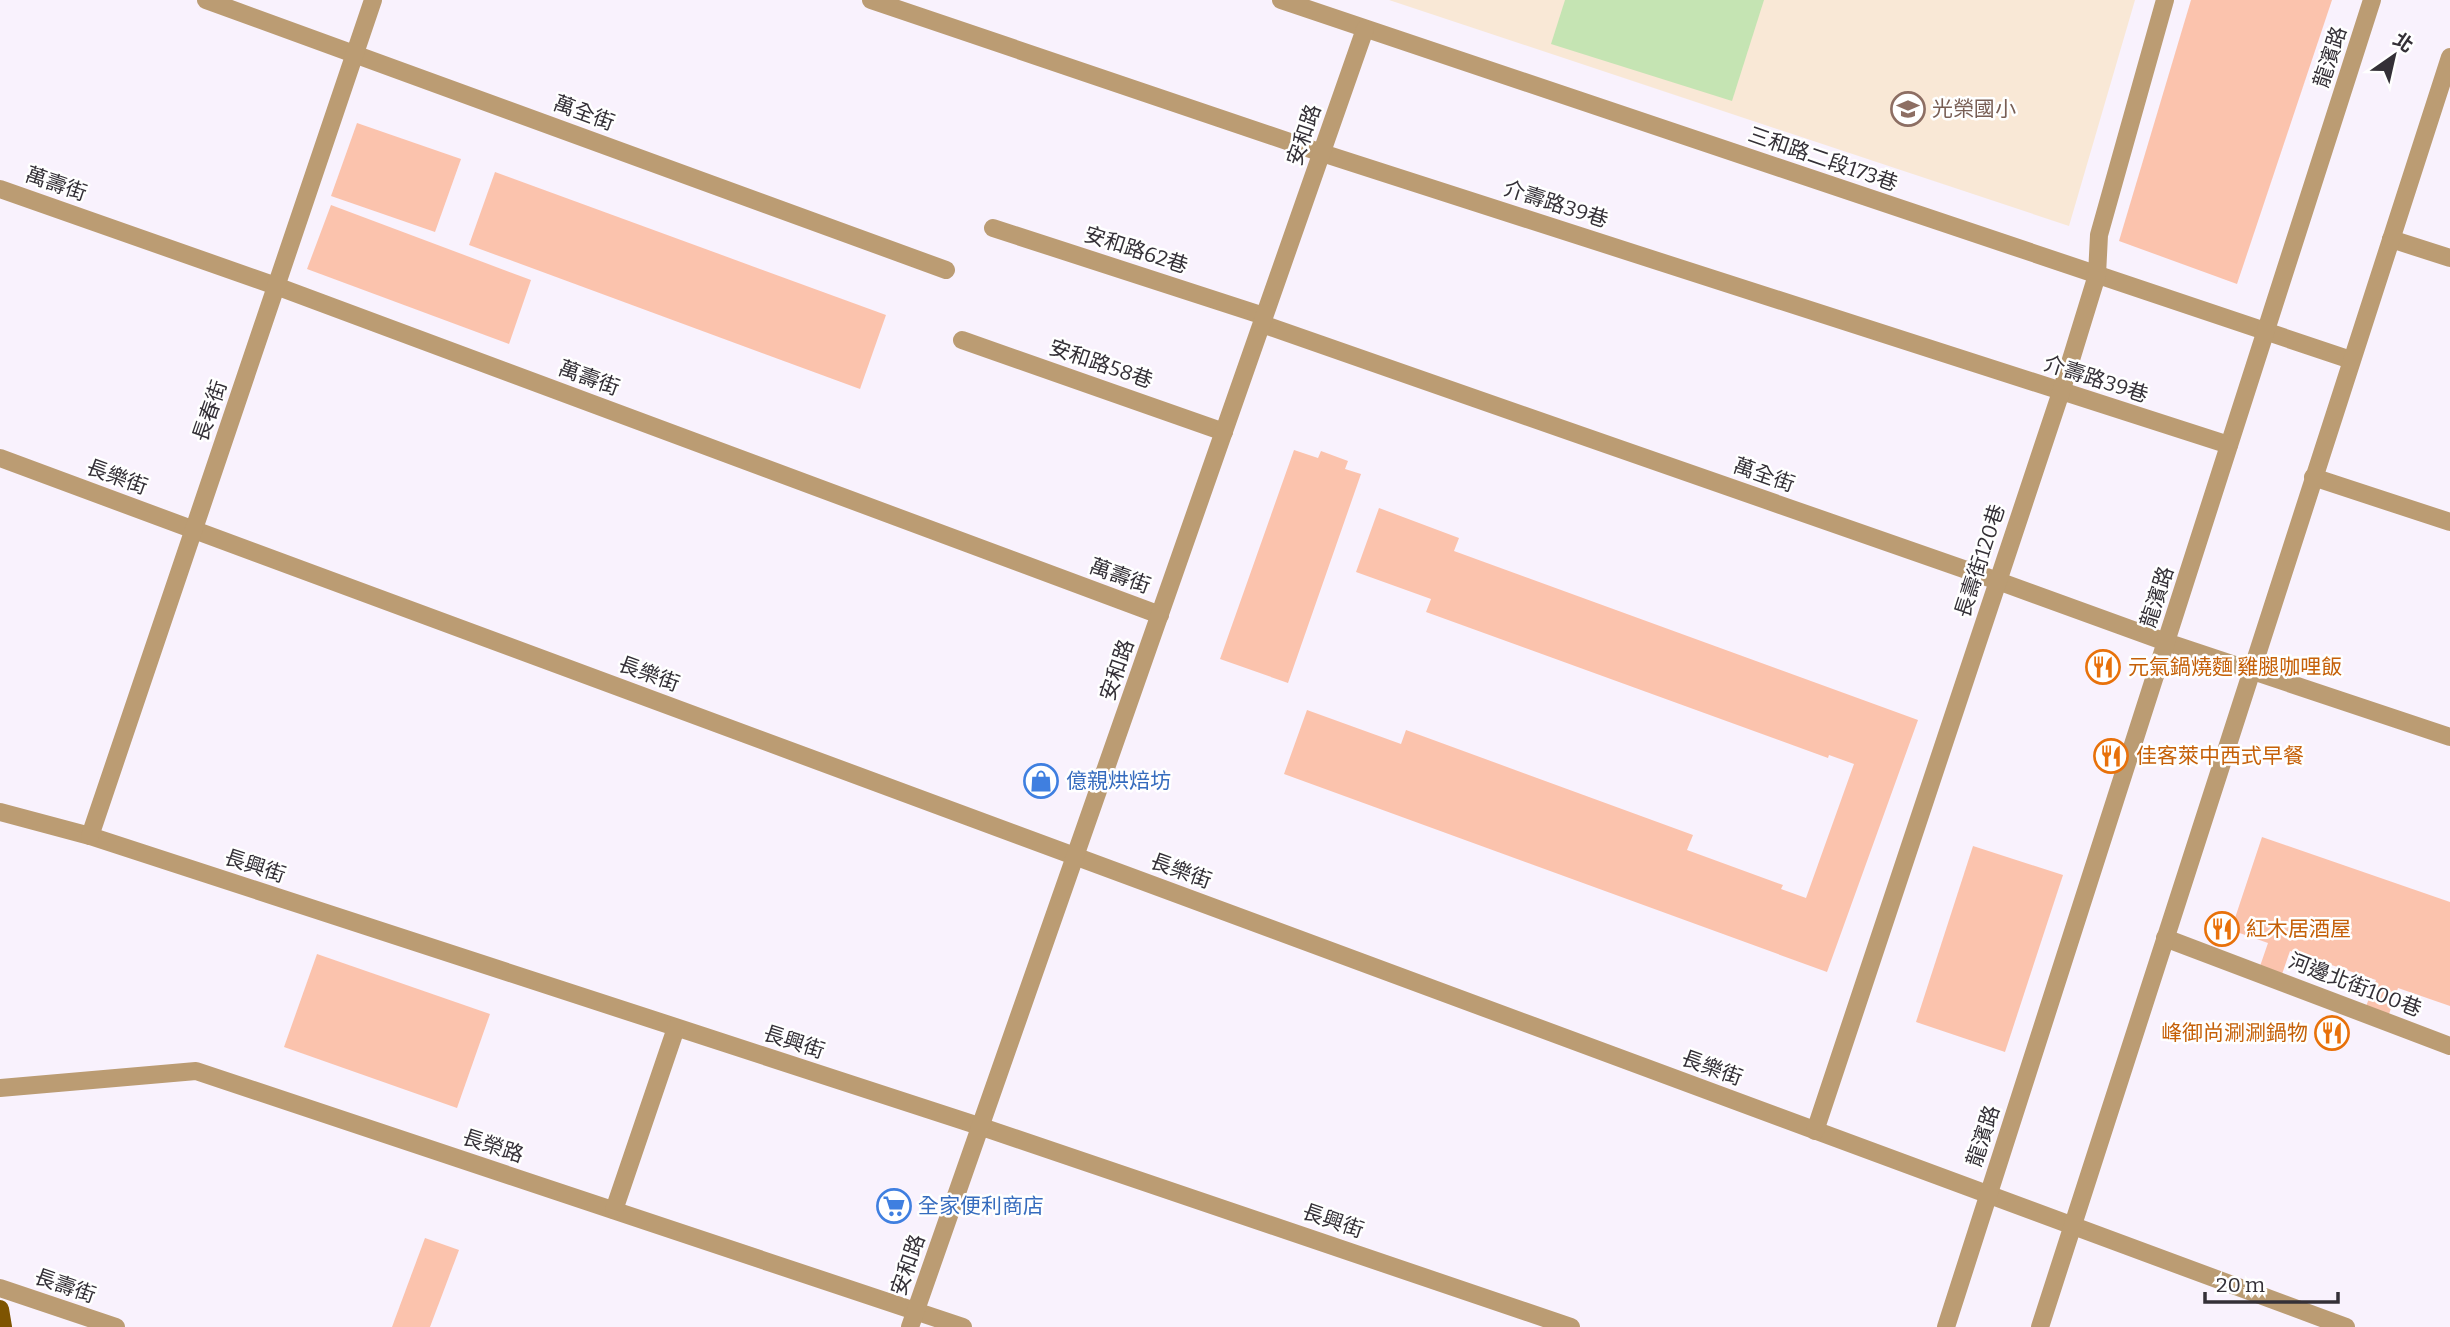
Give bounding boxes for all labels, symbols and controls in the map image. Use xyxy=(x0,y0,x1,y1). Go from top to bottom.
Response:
north arrow xyxy=(2359,21,2429,91)
street label: 龍濱路 xyxy=(2308,23,2352,91)
text: 北 xyxy=(2389,27,2418,57)
street label: 萬全街 xyxy=(550,90,618,136)
school or university icon: 光榮國小 xyxy=(1889,90,1927,128)
place label: 光榮國小 xyxy=(1932,96,2016,122)
street label: 安和路 xyxy=(1281,101,1327,169)
street label: 三和路二段173巷 xyxy=(1745,121,1901,197)
street label: 萬壽街 xyxy=(22,161,90,207)
street label: 介壽路39巷 xyxy=(1500,175,1612,233)
street label: 安和路62巷 xyxy=(1081,221,1191,279)
street label: 安和路58巷 xyxy=(1046,334,1156,394)
street label: 介壽路39巷 xyxy=(2040,350,2152,408)
street label: 萬壽街 xyxy=(555,355,623,401)
street label: 長春街 xyxy=(187,377,233,445)
street label: 萬全街 xyxy=(1730,452,1798,498)
street label: 長樂街 xyxy=(83,454,151,500)
street label: 長壽街120巷 xyxy=(1949,501,2011,621)
street label: 萬壽街 xyxy=(1086,553,1154,599)
street label: 龍濱路 xyxy=(2135,563,2179,631)
street label: 安和路 xyxy=(1094,636,1140,704)
restaurant icon: 元氣鍋燒麵 雞腿咖哩飯 xyxy=(2084,648,2122,686)
street label: 長樂街 xyxy=(615,651,683,697)
place label: 元氣鍋燒麵 雞腿咖哩飯 xyxy=(2128,654,2342,680)
restaurant icon: 佳客萊中西式早餐 xyxy=(2092,737,2130,775)
place label: 佳客萊中西式早餐 xyxy=(2136,743,2304,769)
shop icon: 億親烘焙坊 xyxy=(1022,762,1060,800)
place label: 億親烘焙坊 xyxy=(1066,768,1171,794)
street label: 長興街 xyxy=(221,844,289,888)
street label: 長樂街 xyxy=(1147,848,1215,894)
restaurant icon: 紅木居酒屋 xyxy=(2203,910,2241,948)
place label: 紅木居酒屋 xyxy=(2246,916,2351,942)
street label: 河邊北街100巷 xyxy=(2285,948,2425,1022)
restaurant icon: 峰御尚涮涮鍋物 xyxy=(2313,1014,2351,1052)
street label: 長興街 xyxy=(760,1020,828,1064)
place label: 峰御尚涮涮鍋物 xyxy=(2161,1020,2308,1046)
street label: 長樂街 xyxy=(1678,1045,1746,1091)
street label: 龍濱路 xyxy=(1961,1102,2005,1170)
street label: 長榮路 xyxy=(459,1124,527,1168)
supermarket icon: 全家便利商店 xyxy=(875,1187,913,1225)
place label: 全家便利商店 xyxy=(918,1193,1044,1219)
street label: 長興街 xyxy=(1299,1198,1367,1244)
street label: 安和路 xyxy=(885,1231,931,1299)
scale bar xyxy=(2205,1260,2338,1304)
street label: 長壽街 xyxy=(31,1263,99,1309)
text: 20 m xyxy=(2216,1272,2265,1298)

